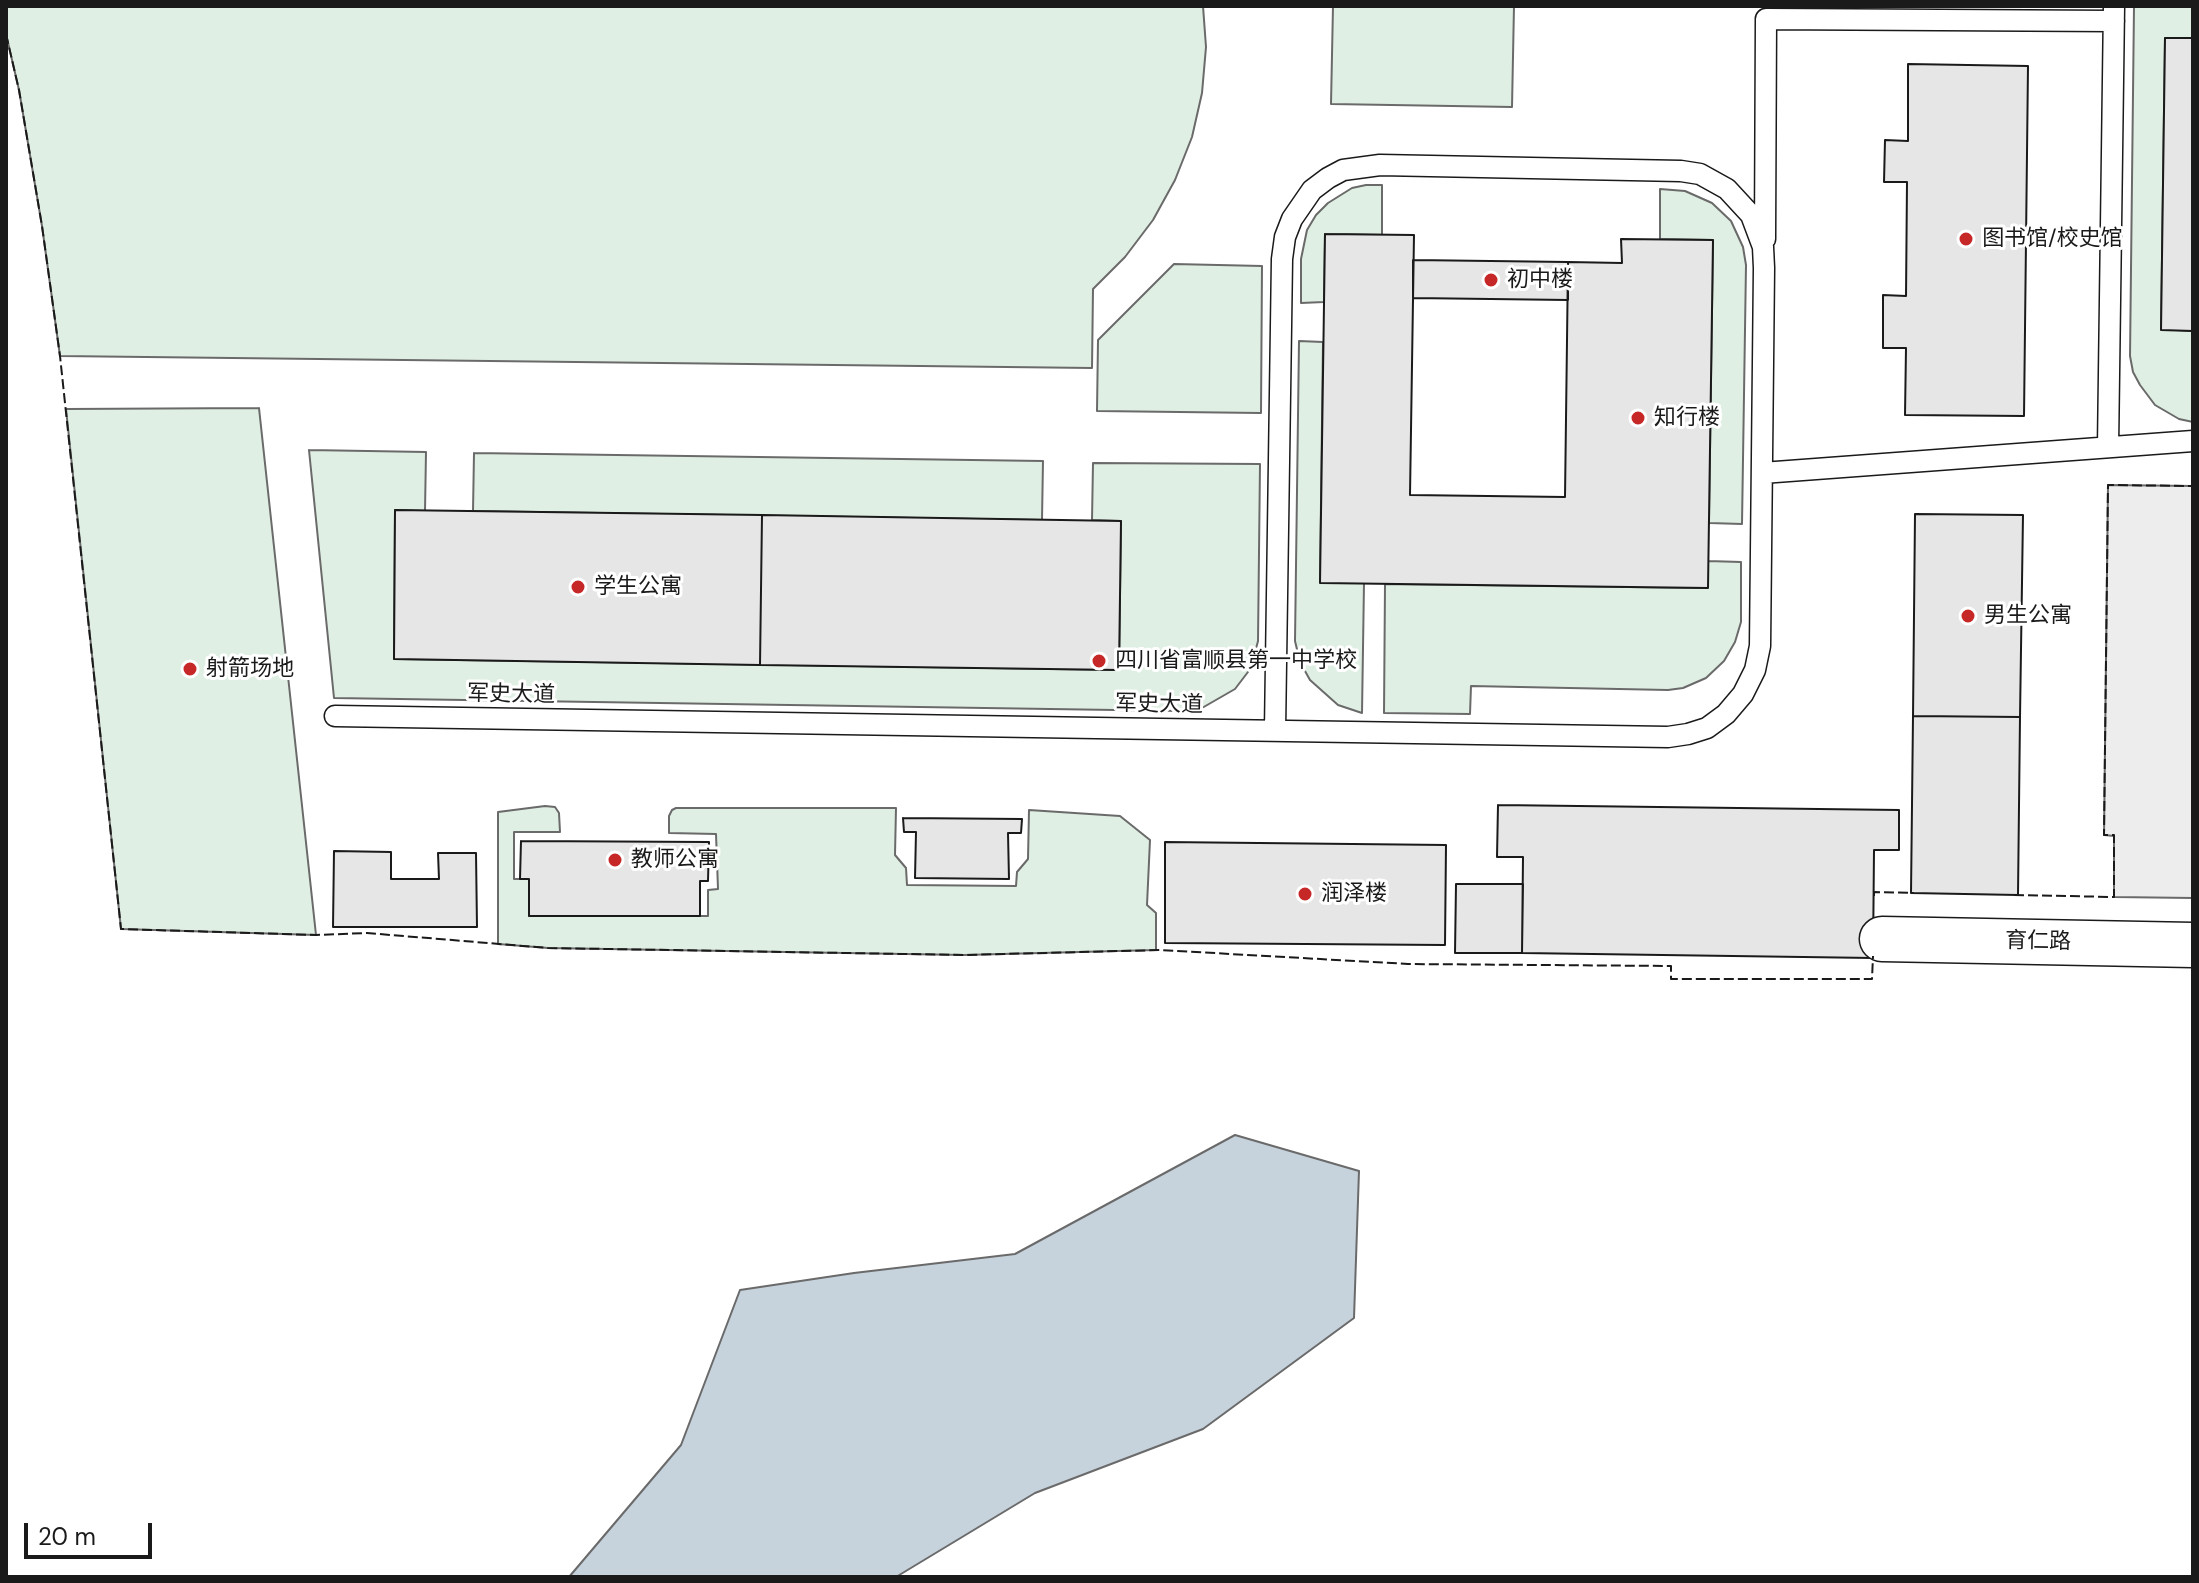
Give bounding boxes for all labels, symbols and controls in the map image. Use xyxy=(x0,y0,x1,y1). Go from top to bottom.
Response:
place label: 图书馆/校史馆 xyxy=(1982,226,2123,252)
marker: 图书馆/校史馆 xyxy=(1957,230,1975,248)
place label: 初中楼 xyxy=(1507,267,1573,293)
marker: 初中楼 xyxy=(1482,271,1500,289)
place label: 知行楼 xyxy=(1654,405,1720,431)
marker: 知行楼 xyxy=(1629,409,1647,427)
place label: 学生公寓 xyxy=(594,574,682,600)
marker: 学生公寓 xyxy=(569,578,587,596)
place label: 男生公寓 xyxy=(1984,603,2072,629)
marker: 男生公寓 xyxy=(1959,607,1977,625)
place label: 四川省富顺县第一中学校 xyxy=(1115,648,1357,674)
marker: 四川省富顺县第一中学校 xyxy=(1090,652,1108,670)
place label: 射箭场地 xyxy=(206,656,294,682)
marker: 射箭场地 xyxy=(181,660,199,678)
street label: 军史大道 xyxy=(467,681,555,709)
street label: 军史大道 xyxy=(1115,691,1203,719)
place label: 教师公寓 xyxy=(631,847,719,873)
marker: 教师公寓 xyxy=(606,851,624,869)
place label: 润泽楼 xyxy=(1321,881,1387,907)
marker: 润泽楼 xyxy=(1296,885,1314,903)
street label: 育仁路 xyxy=(2005,928,2071,956)
scale bar xyxy=(28,1507,156,1557)
text: 20 m xyxy=(38,1521,96,1552)

